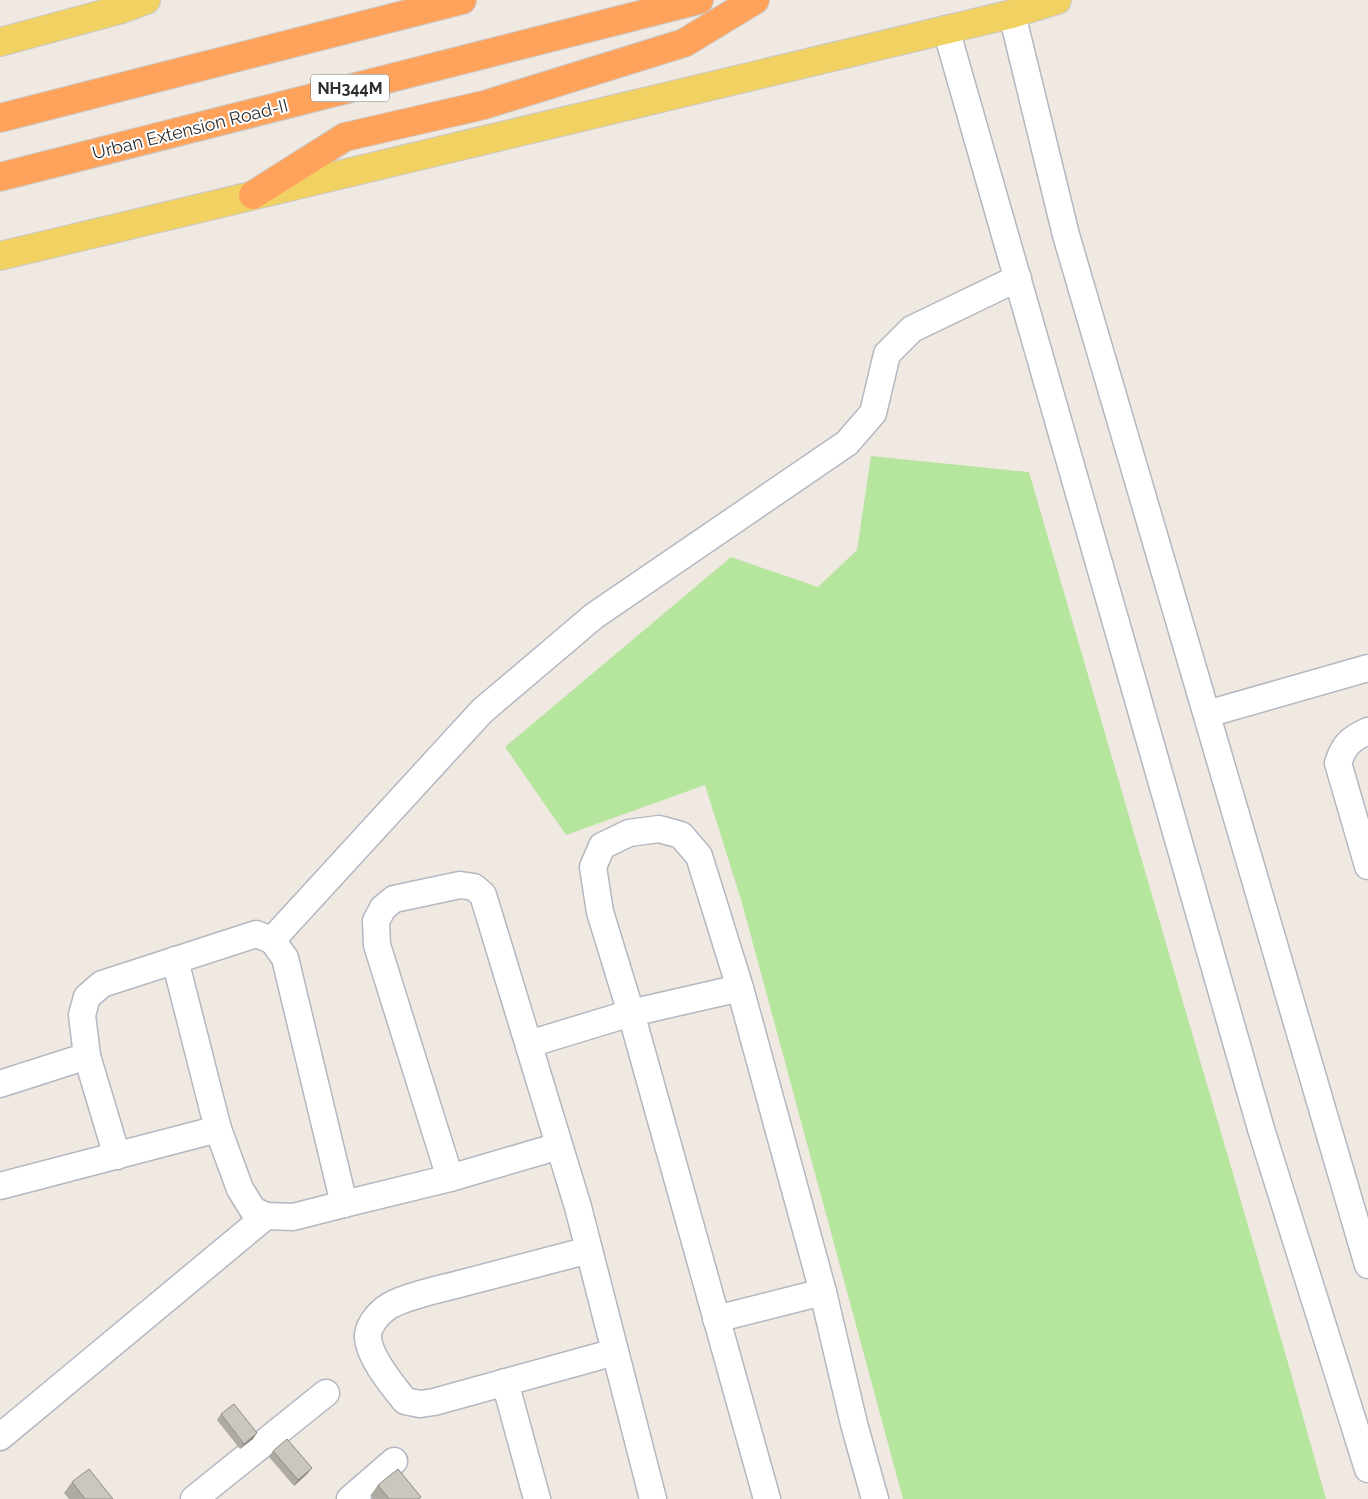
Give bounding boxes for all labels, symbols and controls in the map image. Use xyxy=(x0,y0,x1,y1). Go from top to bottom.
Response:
road number: NH344M xyxy=(311,75,389,102)
street label: Urban Extension Road-II xyxy=(90,95,290,163)

